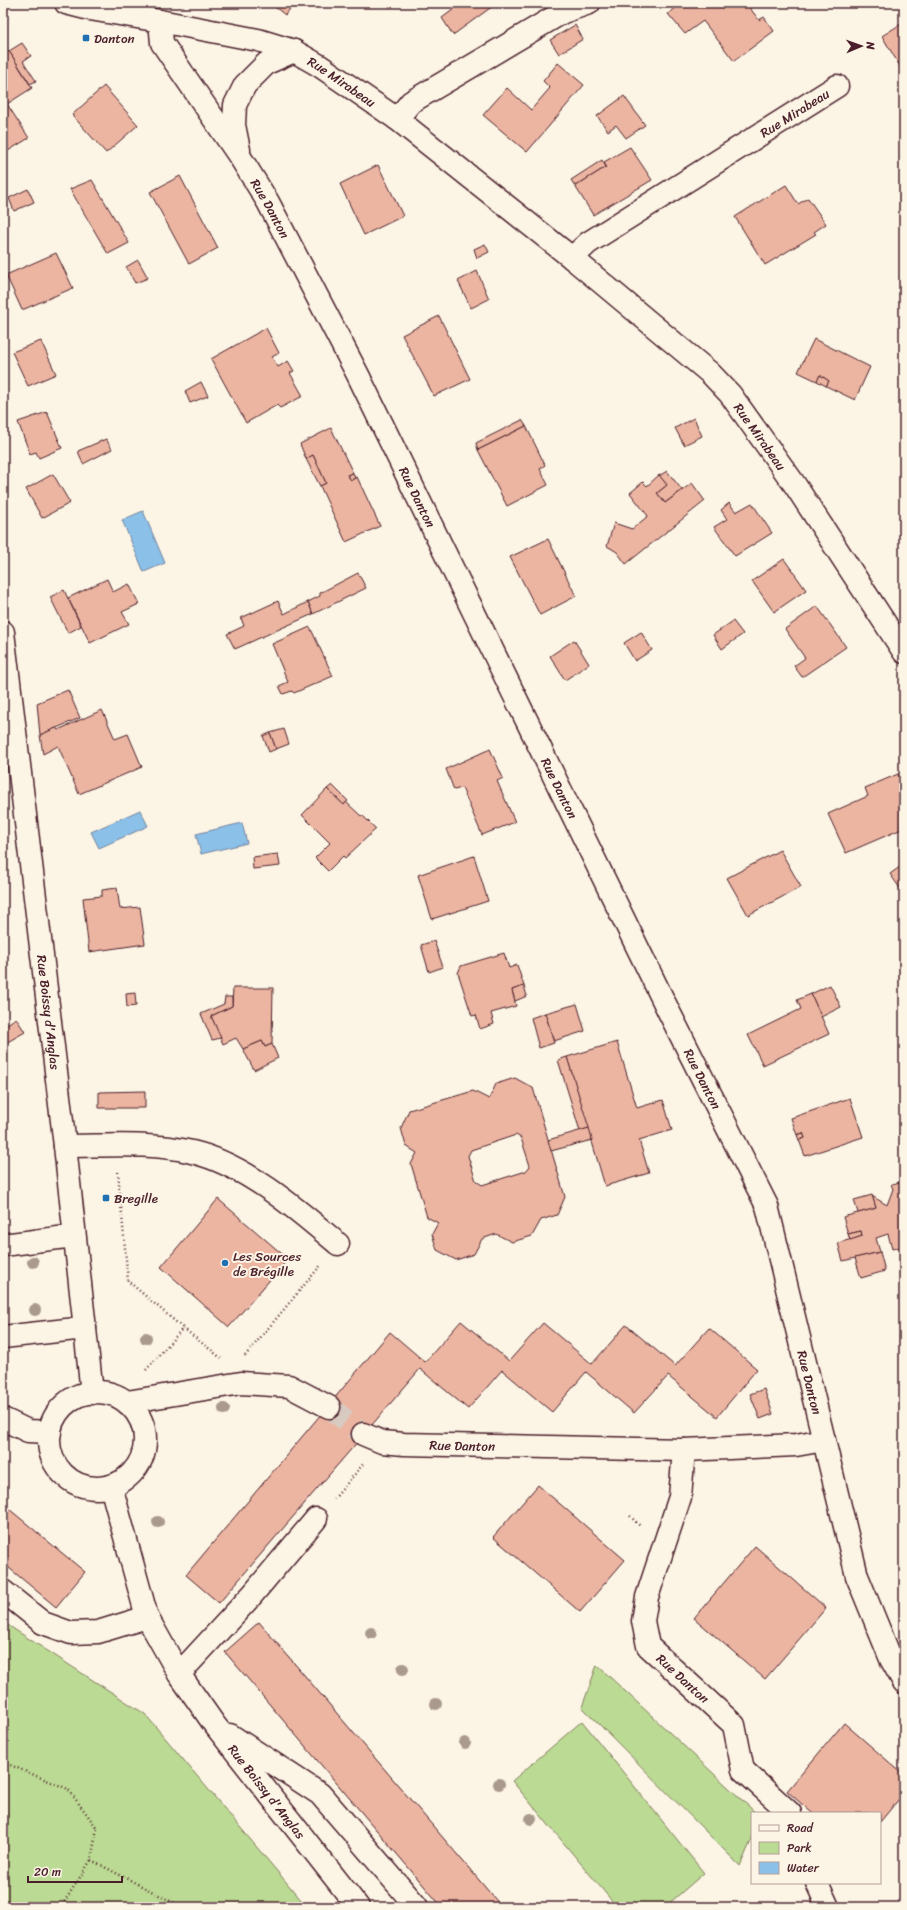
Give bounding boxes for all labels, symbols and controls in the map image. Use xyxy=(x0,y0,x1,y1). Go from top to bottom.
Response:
north arrow xyxy=(841,26,881,66)
place label: Danton xyxy=(94,27,135,50)
marker: Danton xyxy=(81,33,91,43)
text: N xyxy=(861,41,880,50)
street label: Rue Mirabeau xyxy=(303,50,381,113)
street label: Rue Mirabeau xyxy=(755,83,834,144)
street label: Rue Danton xyxy=(244,174,296,243)
street label: Rue Mirabeau xyxy=(728,398,792,475)
street label: Rue Danton xyxy=(392,463,442,532)
street label: Rue Danton xyxy=(535,754,584,823)
street label: Rue Boissy d'Anglas xyxy=(30,954,67,1071)
street label: Rue Danton xyxy=(677,1045,727,1114)
place label: Bregille xyxy=(114,1187,158,1210)
marker: Bregille xyxy=(101,1193,111,1203)
place label: Les Sources de Brégille xyxy=(233,1245,302,1283)
marker: Les Sources de Brégille xyxy=(220,1258,230,1268)
street label: Rue Danton xyxy=(790,1348,828,1417)
street label: Rue Danton xyxy=(429,1434,495,1458)
street label: Rue Danton xyxy=(651,1648,715,1709)
street label: Rue Boissy d'Anglas xyxy=(222,1739,311,1844)
legend xyxy=(751,1812,881,1884)
text: Road xyxy=(787,1817,814,1839)
text: Park xyxy=(787,1837,812,1859)
text: Water xyxy=(787,1857,820,1879)
scale bar xyxy=(28,1858,122,1884)
text: 20 m xyxy=(34,1861,61,1883)

